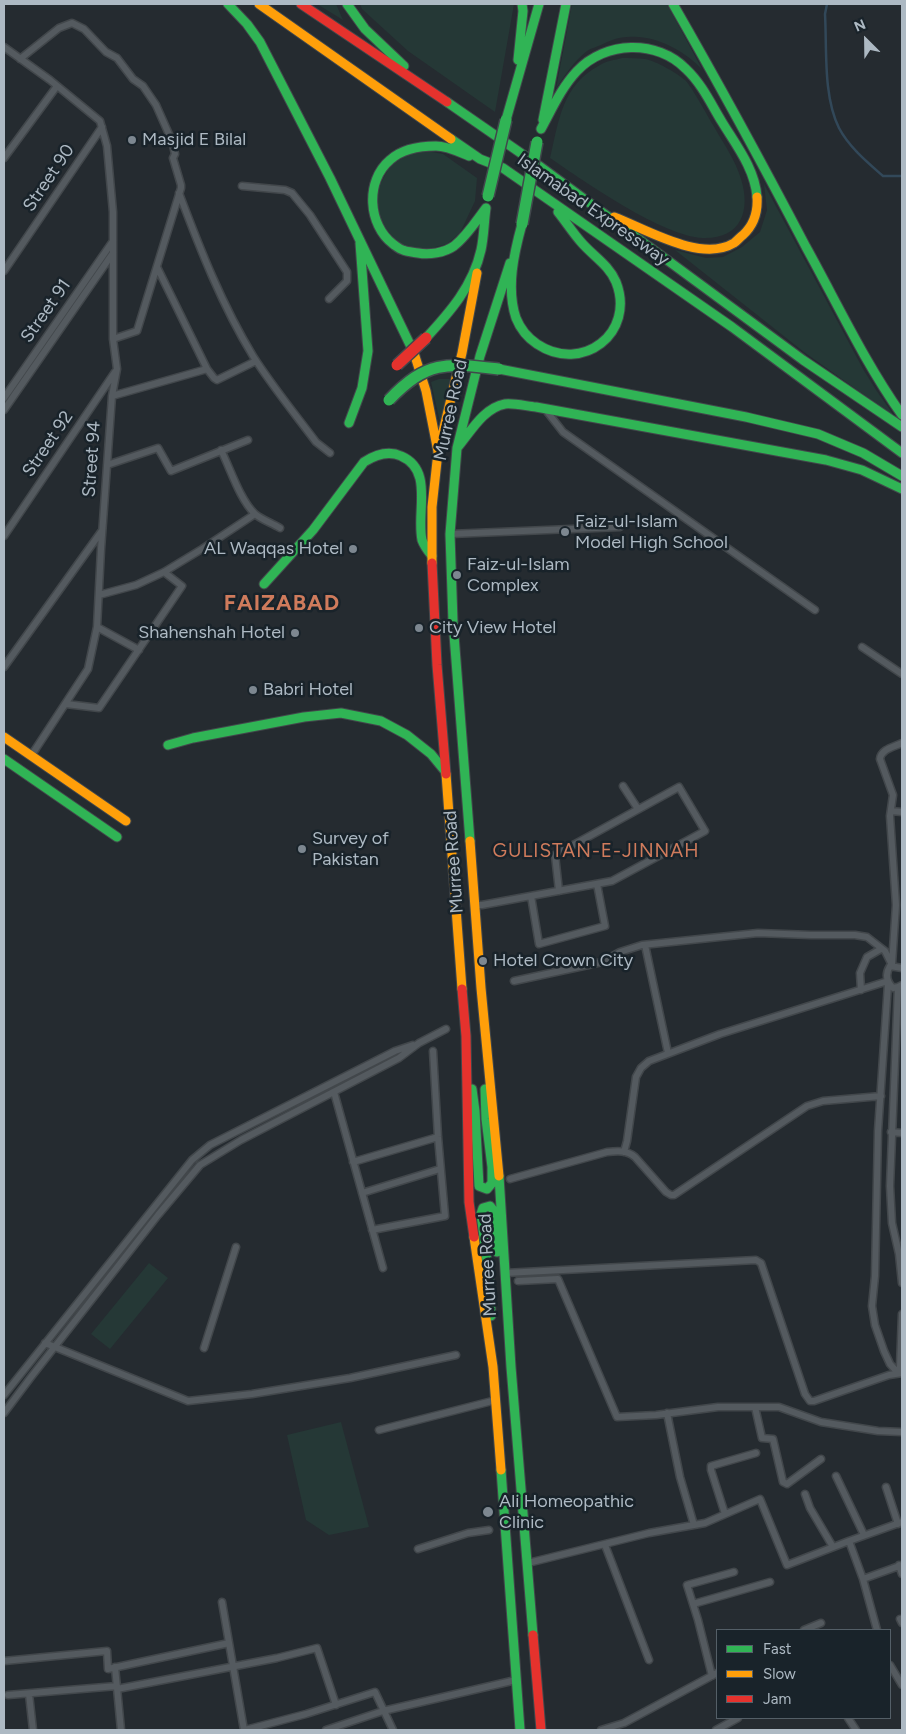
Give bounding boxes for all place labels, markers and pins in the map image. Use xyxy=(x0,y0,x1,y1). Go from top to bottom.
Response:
place label: Masjid E Bilal xyxy=(142,129,246,151)
marker: Masjid E Bilal xyxy=(126,134,138,146)
place label: Faiz-ul-Islam Model High School xyxy=(575,511,728,554)
marker: Faiz-ul-Islam Model High School xyxy=(559,526,571,538)
place label: AL Waqqas Hotel xyxy=(204,538,343,560)
marker: AL Waqqas Hotel xyxy=(347,543,359,555)
place label: Faiz-ul-Islam Complex xyxy=(467,554,570,596)
marker: Faiz-ul-Islam Complex xyxy=(451,569,463,581)
place label: City View Hotel xyxy=(429,617,556,639)
place label: Shahenshah Hotel xyxy=(138,622,285,644)
marker: City View Hotel xyxy=(413,622,425,634)
marker: Shahenshah Hotel xyxy=(289,627,301,639)
place label: Babri Hotel xyxy=(263,679,353,701)
marker: Babri Hotel xyxy=(247,684,259,696)
place label: Survey of Pakistan xyxy=(312,828,389,871)
marker: Survey of Pakistan xyxy=(296,843,308,855)
place label: Hotel Crown City xyxy=(493,950,633,972)
marker: Hotel Crown City xyxy=(477,955,489,967)
place label: Ali Homeopathic Clinic xyxy=(499,1491,634,1534)
marker: Ali Homeopathic Clinic xyxy=(481,1505,495,1519)

